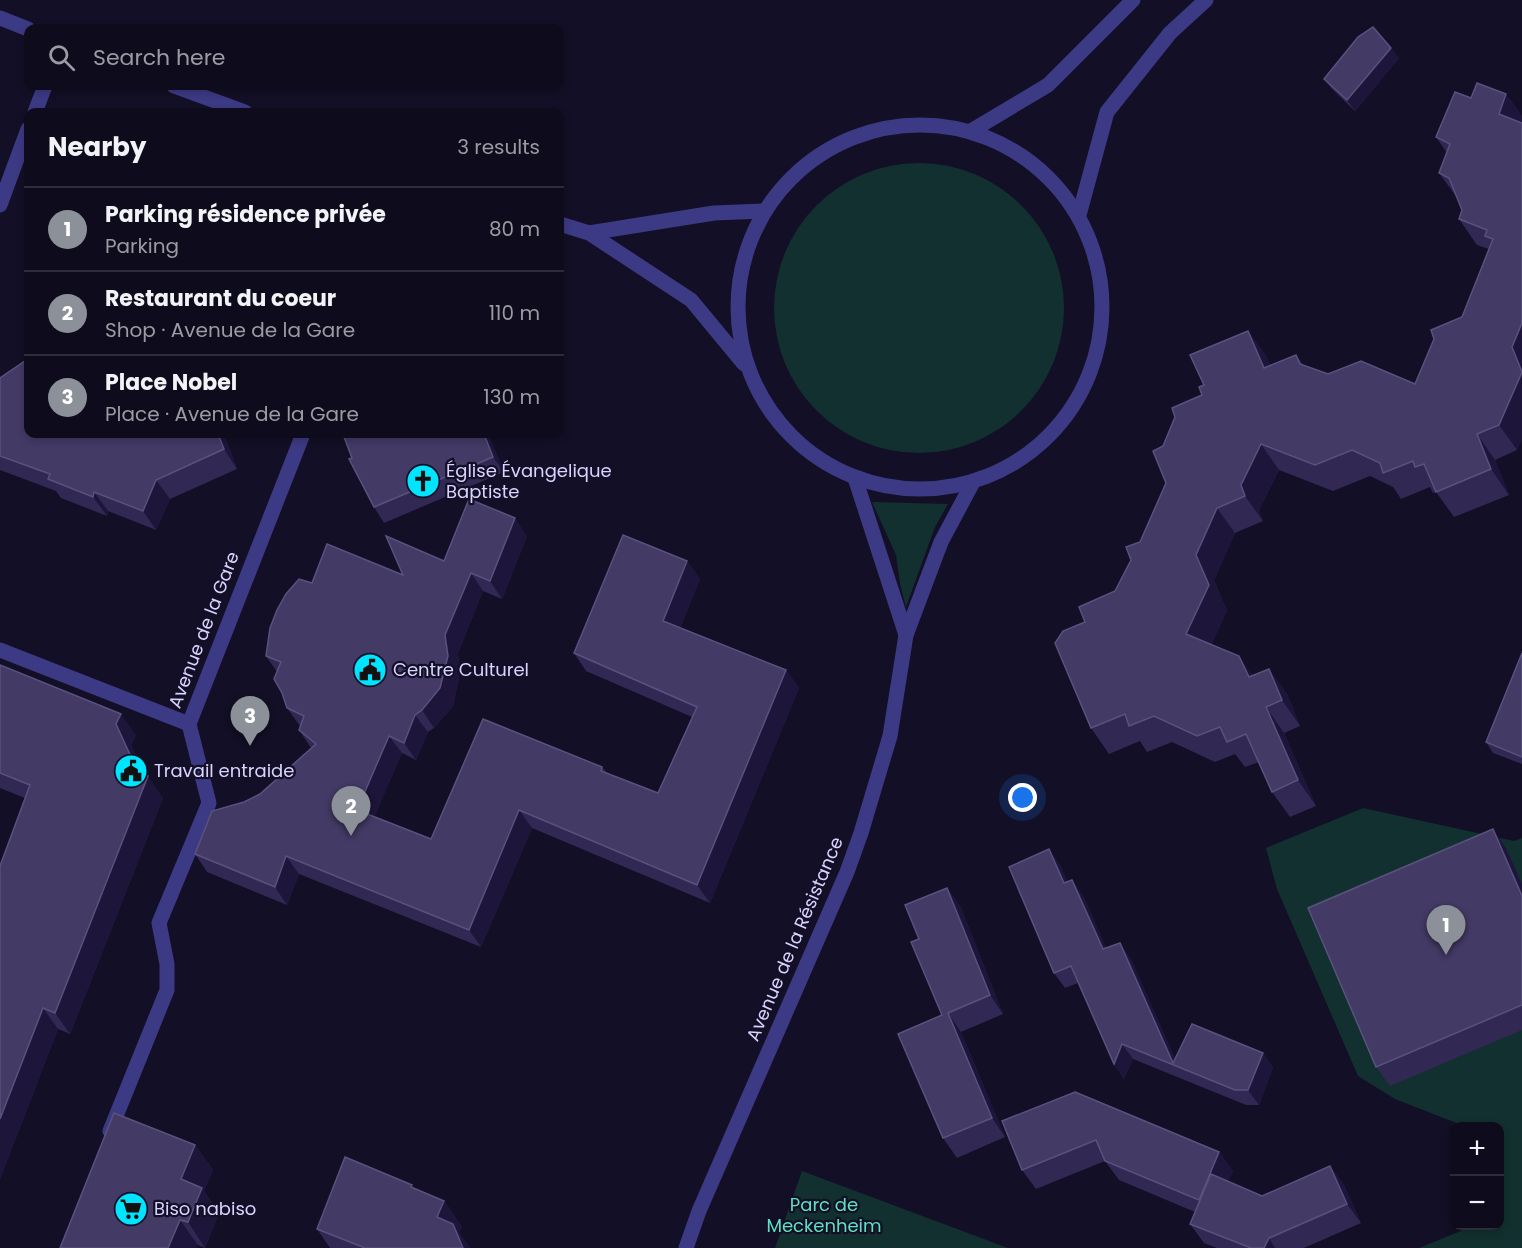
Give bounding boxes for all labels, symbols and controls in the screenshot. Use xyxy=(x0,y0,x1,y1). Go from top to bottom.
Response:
search box xyxy=(24,24,564,90)
icon: search xyxy=(45,41,78,74)
text: Search here xyxy=(93,42,226,73)
text: Nearby xyxy=(48,129,146,165)
text: 3 results xyxy=(457,133,540,161)
text: Parking résidence privée xyxy=(105,199,386,230)
text: 1 xyxy=(64,215,71,243)
text: 80 m xyxy=(489,215,540,243)
text: Parking xyxy=(105,232,179,260)
text: Restaurant du coeur xyxy=(105,283,336,314)
text: 2 xyxy=(62,299,73,327)
text: 110 m xyxy=(489,299,540,327)
text: Shop · Avenue de la Gare xyxy=(105,316,355,344)
text: Place Nobel xyxy=(105,367,237,398)
text: 3 xyxy=(61,383,74,411)
text: 130 m xyxy=(483,383,540,411)
text: Place · Avenue de la Gare xyxy=(105,400,359,428)
place label: Église Évangelique Baptiste xyxy=(446,458,612,504)
church icon: Église Évangelique Baptiste xyxy=(405,463,441,499)
street label: Avenue de la Gare xyxy=(162,548,245,712)
public building icon: Centre Culturel xyxy=(352,652,388,688)
place label: Centre Culturel xyxy=(393,657,529,682)
pin: 3 xyxy=(230,696,270,746)
public building icon: Travail entraide xyxy=(113,753,149,789)
place label: Travail entraide xyxy=(154,758,294,783)
your location xyxy=(1008,783,1037,812)
pin: 2 xyxy=(332,786,370,836)
street label: Avenue de la Résistance xyxy=(740,833,849,1045)
pin: 1 xyxy=(1426,906,1466,955)
map controls xyxy=(1450,1122,1504,1230)
button: + xyxy=(1450,1122,1504,1176)
button: − xyxy=(1450,1176,1504,1230)
supermarket icon: Biso nabiso xyxy=(113,1191,149,1227)
park label: Parc de Meckenheim xyxy=(766,1192,882,1238)
place label: Biso nabiso xyxy=(154,1196,256,1221)

